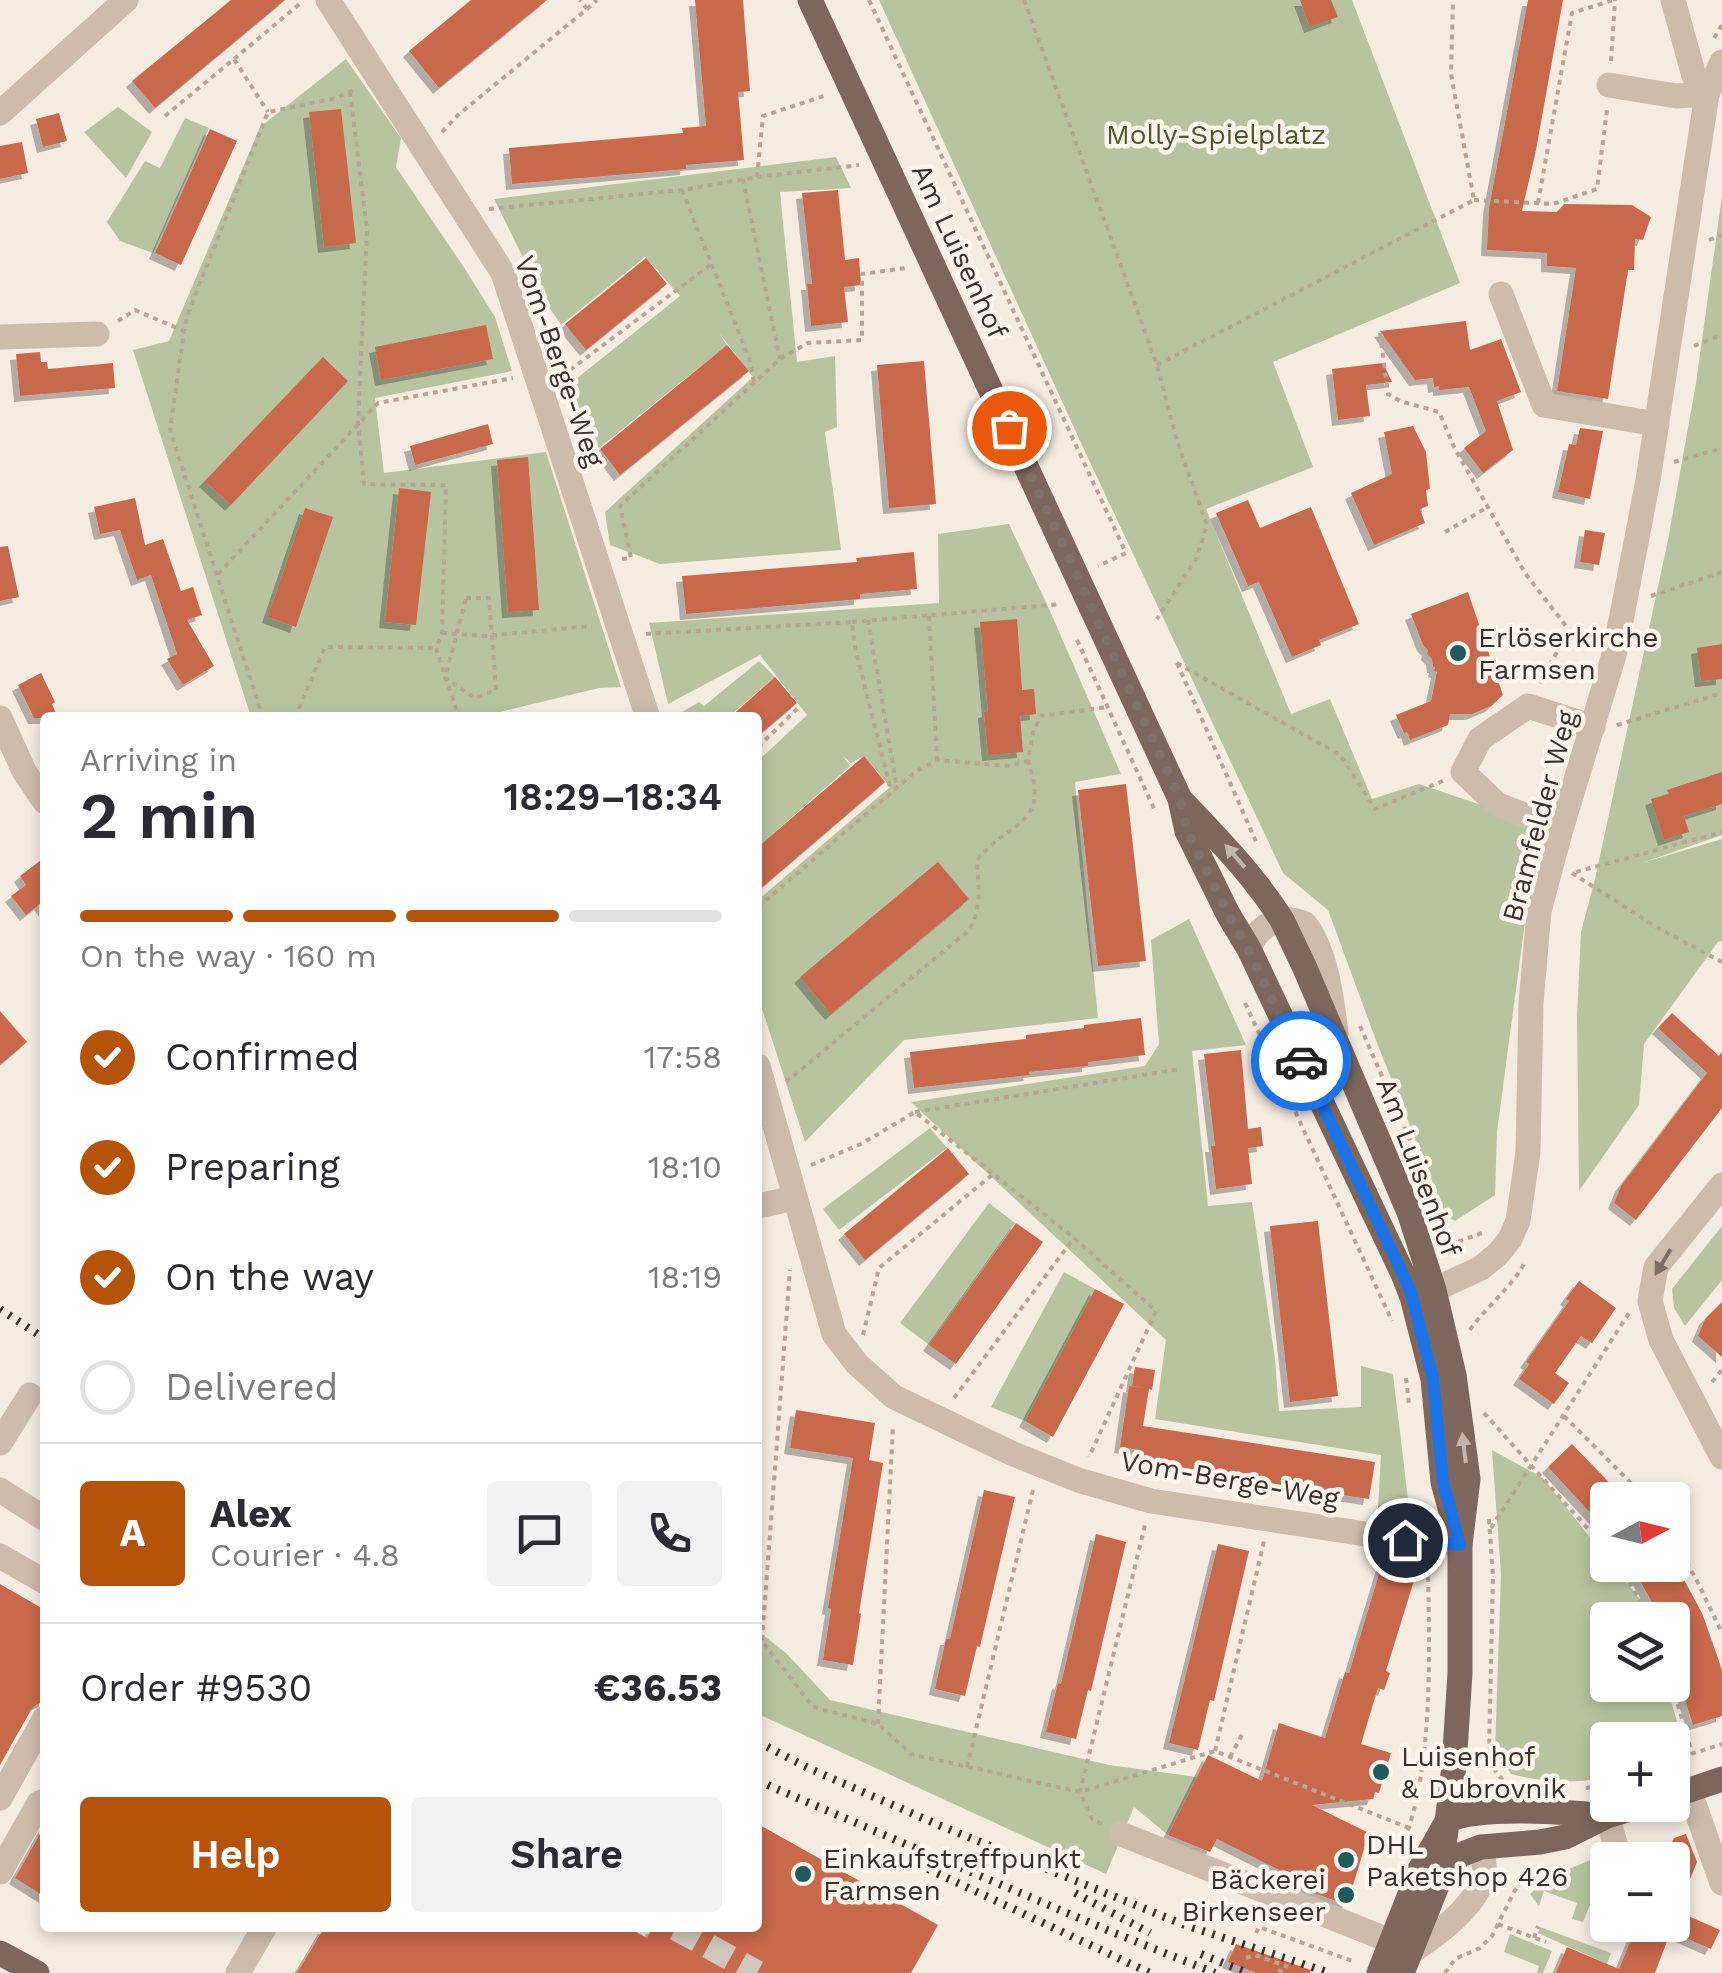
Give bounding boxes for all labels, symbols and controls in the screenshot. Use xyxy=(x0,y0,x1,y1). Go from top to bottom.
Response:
park label: Molly-Spielplatz xyxy=(1106,118,1326,151)
street label: Am Luisenhof xyxy=(905,159,1014,344)
street label: Vom-Berge-Weg xyxy=(508,251,611,471)
pin xyxy=(967,386,1052,471)
icon: bag xyxy=(982,401,1037,456)
place label: Erlöserkirche Farmsen xyxy=(1478,621,1658,686)
marker: Erlöserkirche Farmsen xyxy=(1447,642,1469,664)
street label: Bramfelder Weg xyxy=(1495,707,1584,925)
text: Arriving in xyxy=(80,741,237,779)
text: 18:29–18:34 xyxy=(504,775,722,819)
text: 2 min xyxy=(80,778,258,854)
one-way arrow xyxy=(1224,844,1246,869)
text: On the way · 160 m xyxy=(80,937,377,975)
courier xyxy=(1251,1011,1351,1111)
icon: check xyxy=(80,1030,135,1085)
icon: car xyxy=(1274,1034,1329,1089)
text: Confirmed xyxy=(165,1035,360,1079)
text: 17:58 xyxy=(644,1038,722,1076)
street label: Am Luisenhof xyxy=(1369,1073,1468,1261)
icon: check xyxy=(80,1140,135,1195)
text: Preparing xyxy=(165,1145,340,1189)
text: 18:10 xyxy=(648,1148,722,1186)
one-way arrow xyxy=(1655,1248,1672,1276)
icon: check xyxy=(80,1250,135,1305)
text: On the way xyxy=(165,1255,374,1299)
text: 18:19 xyxy=(648,1258,722,1296)
text: Delivered xyxy=(165,1365,338,1409)
one-way arrow xyxy=(1456,1432,1472,1463)
street label: Vom-Berge-Weg xyxy=(1118,1444,1342,1515)
button: chat xyxy=(487,1481,592,1586)
button: phone xyxy=(617,1481,722,1586)
north arrow xyxy=(1590,1482,1690,1582)
map controls xyxy=(1590,1482,1690,1942)
text: Alex xyxy=(210,1492,292,1536)
pin xyxy=(1363,1498,1448,1583)
text: A xyxy=(120,1511,145,1555)
icon: home xyxy=(1378,1513,1433,1568)
text: Courier · 4.8 xyxy=(210,1536,400,1574)
button: layers xyxy=(1590,1602,1690,1702)
text: Order #9530 xyxy=(80,1666,312,1710)
text: €36.53 xyxy=(594,1666,722,1710)
button: + xyxy=(1590,1722,1690,1822)
place label: Luisenhof & Dubrovnik xyxy=(1401,1740,1566,1805)
marker: Luisenhof & Dubrovnik xyxy=(1370,1761,1392,1783)
button: Help xyxy=(80,1797,391,1912)
button: Share xyxy=(411,1797,722,1912)
place label: DHL Paketshop 426 xyxy=(1366,1828,1568,1893)
place label: Einkaufstreffpunkt Farmsen xyxy=(823,1842,1081,1907)
button: − xyxy=(1590,1842,1690,1942)
marker: DHL Paketshop 426 xyxy=(1335,1849,1357,1871)
marker: Einkaufstreffpunkt Farmsen xyxy=(792,1863,814,1885)
place label: Bäckerei Birkenseer xyxy=(1181,1863,1326,1928)
marker: Bäckerei Birkenseer xyxy=(1335,1884,1357,1906)

